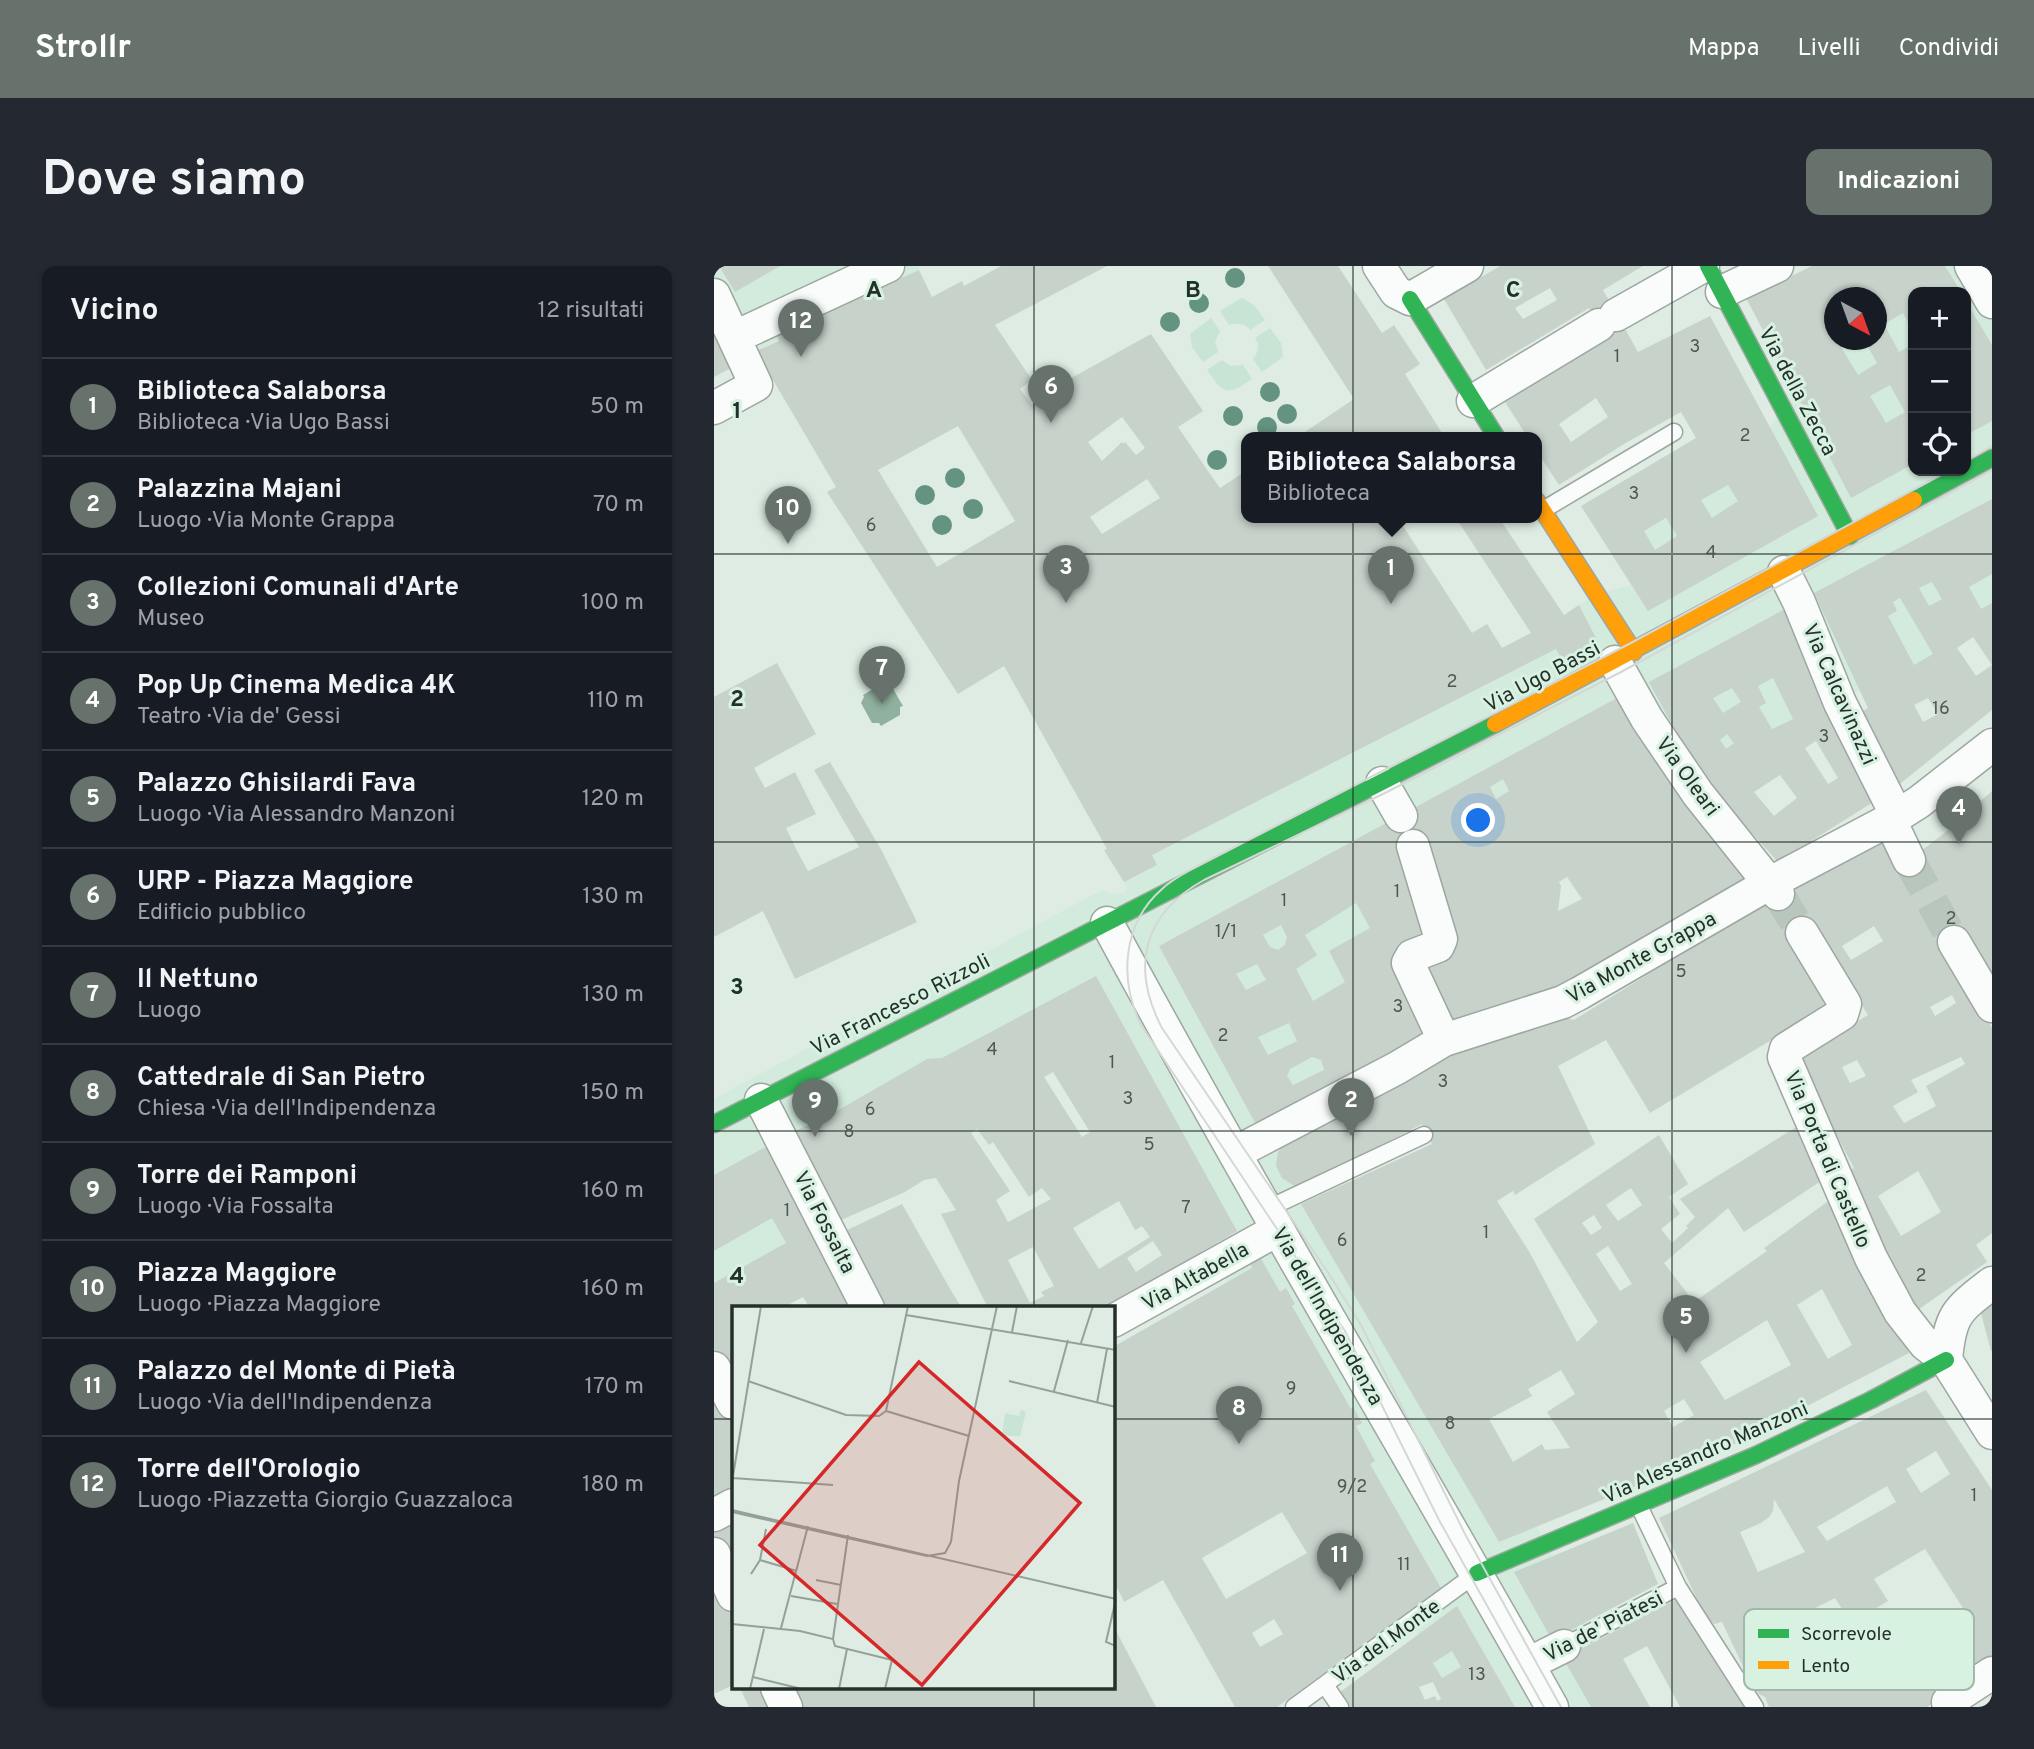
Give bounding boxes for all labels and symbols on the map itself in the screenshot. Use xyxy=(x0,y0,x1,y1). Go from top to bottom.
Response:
text: A xyxy=(866,277,882,306)
text: B xyxy=(1185,277,1201,306)
text: C xyxy=(1506,277,1520,306)
north arrow xyxy=(1824,287,1887,350)
pin: 12 xyxy=(778,299,824,357)
street label: Via della Zecca xyxy=(1751,323,1842,461)
house number: 3 xyxy=(1690,336,1700,359)
house number: 1 xyxy=(1614,346,1620,369)
pin: 6 xyxy=(1028,365,1074,423)
text: 1 xyxy=(732,398,742,427)
house number: 2 xyxy=(1739,425,1751,448)
house number: 3 xyxy=(1629,483,1639,506)
pin: 10 xyxy=(765,486,811,544)
house number: 6 xyxy=(866,515,876,538)
house number: 4 xyxy=(1705,542,1717,565)
pin: 3 xyxy=(1043,545,1089,603)
pin: 1 xyxy=(1368,546,1414,604)
street label: Via Calcavinazzi xyxy=(1795,620,1882,770)
street label: Via Ugo Bassi xyxy=(1480,635,1606,719)
pin: 7 xyxy=(859,646,905,704)
house number: 2 xyxy=(1446,671,1458,694)
text: 2 xyxy=(730,686,744,715)
house number: 16 xyxy=(1932,698,1950,721)
house number: 3 xyxy=(1819,726,1829,749)
street label: Via Oleari xyxy=(1649,732,1725,822)
pin: 4 xyxy=(1936,786,1982,844)
your location xyxy=(1461,803,1495,837)
house number: 1 xyxy=(1394,881,1400,904)
house number: 1 xyxy=(1281,890,1287,913)
street label: Via Monte Grappa xyxy=(1562,906,1722,1011)
house number: 2 xyxy=(1945,908,1957,931)
house number: 1/1 xyxy=(1215,921,1237,944)
street label: Via Francesco Rizzoli xyxy=(806,948,995,1062)
house number: 5 xyxy=(1675,961,1687,984)
text: 3 xyxy=(730,974,744,1003)
house number: 3 xyxy=(1393,996,1403,1019)
house number: 2 xyxy=(1217,1025,1229,1048)
house number: 4 xyxy=(986,1039,998,1062)
house number: 1 xyxy=(1109,1052,1115,1075)
street label: Via Porta di Castello xyxy=(1777,1067,1876,1252)
house number: 3 xyxy=(1438,1071,1448,1094)
pin: 2 xyxy=(1328,1078,1374,1136)
pin: 9 xyxy=(792,1079,838,1137)
house number: 3 xyxy=(1123,1088,1133,1111)
house number: 6 xyxy=(865,1099,875,1122)
house number: 8 xyxy=(844,1121,855,1144)
house number: 5 xyxy=(1143,1134,1155,1157)
street label: Via Fossalta xyxy=(786,1167,861,1278)
house number: 7 xyxy=(1181,1197,1191,1220)
house number: 1 xyxy=(784,1200,790,1223)
house number: 1 xyxy=(1483,1222,1489,1245)
street label: Via dell'Indipendenza xyxy=(1265,1223,1389,1411)
house number: 6 xyxy=(1337,1230,1347,1253)
street label: Via Altabella xyxy=(1137,1237,1254,1318)
text: 4 xyxy=(730,1263,744,1292)
house number: 2 xyxy=(1915,1265,1927,1288)
pin: 5 xyxy=(1663,1295,1709,1353)
inset map xyxy=(732,1306,1115,1690)
house number: 9 xyxy=(1286,1378,1296,1401)
pin: 8 xyxy=(1216,1386,1262,1444)
street label: Via Alessandro Manzoni xyxy=(1598,1396,1813,1511)
house number: 8 xyxy=(1445,1413,1456,1436)
house number: 9/2 xyxy=(1337,1476,1367,1499)
house number: 1 xyxy=(1971,1485,1977,1508)
pin: 11 xyxy=(1317,1533,1363,1591)
house number: 11 xyxy=(1397,1554,1411,1577)
street label: Via de' Piatesi xyxy=(1539,1586,1668,1669)
street label: Via del Monte xyxy=(1327,1594,1446,1691)
legend xyxy=(1744,1609,1974,1690)
text: Scorrevole xyxy=(1801,1623,1892,1647)
text: Lento xyxy=(1801,1655,1850,1679)
house number: 13 xyxy=(1468,1664,1486,1687)

